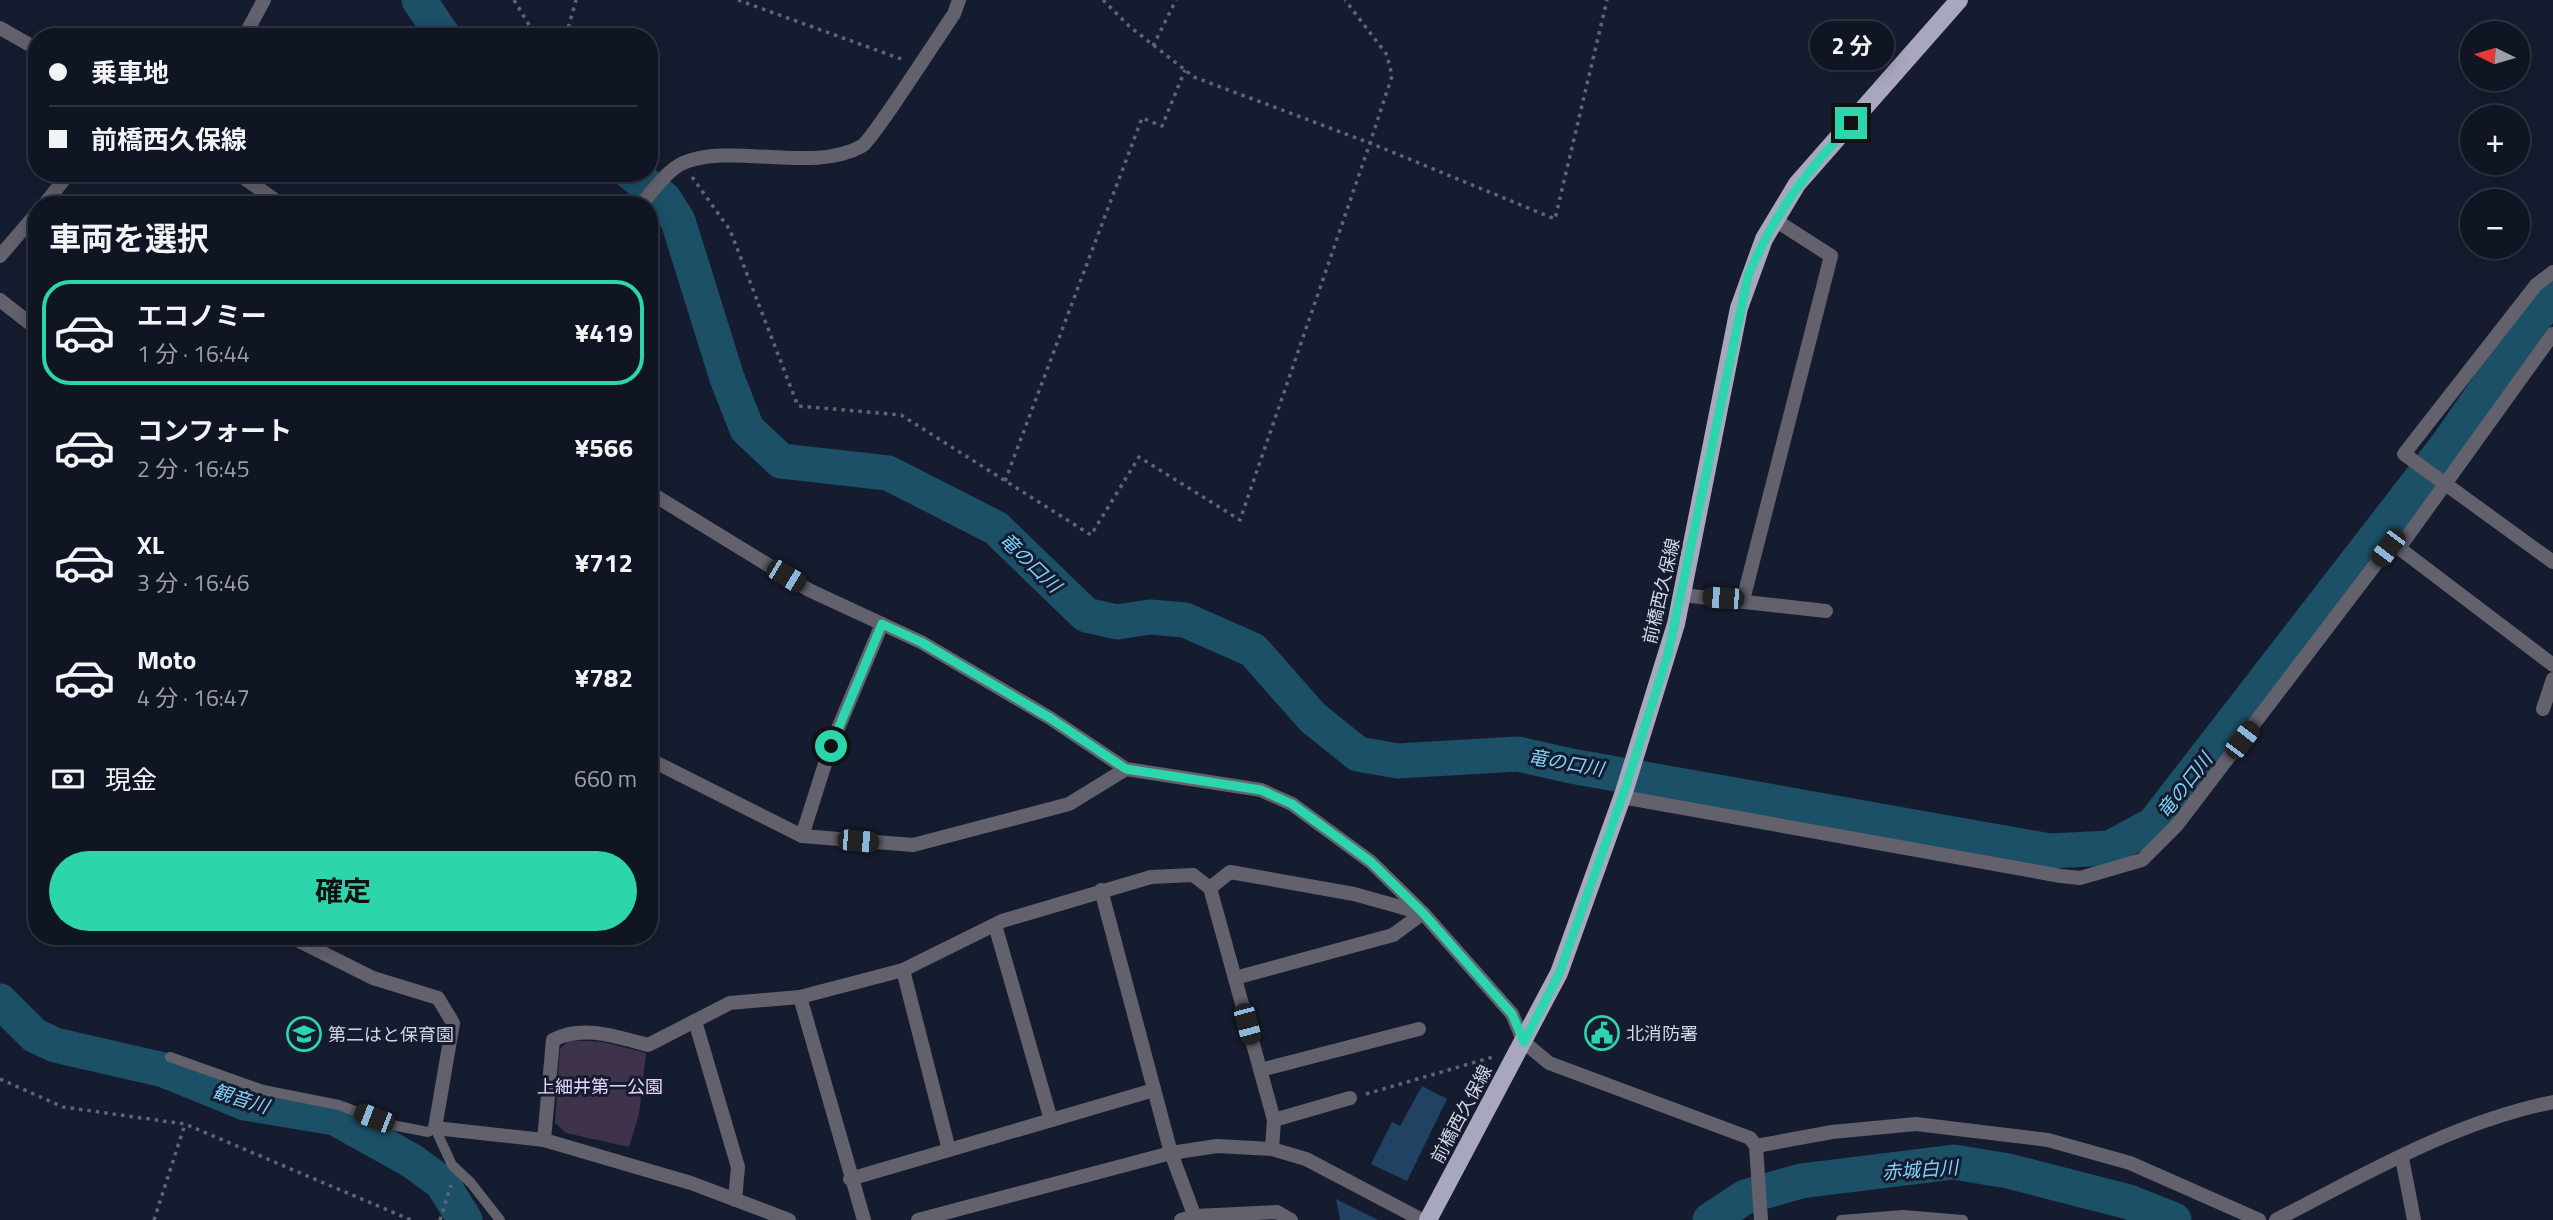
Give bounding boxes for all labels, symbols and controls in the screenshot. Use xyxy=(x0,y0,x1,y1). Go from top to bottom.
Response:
north arrow xyxy=(2460,21,2530,91)
map controls xyxy=(2460,21,2530,259)
callout: 2 分 xyxy=(1809,22,1893,71)
text: 2 分 xyxy=(1832,28,1872,63)
text: 乗車地 xyxy=(91,53,169,92)
button: + xyxy=(2460,105,2530,175)
route end xyxy=(1835,107,1867,139)
text: 前橋西久保線 xyxy=(91,120,247,159)
button: − xyxy=(2460,189,2530,259)
text: 車両を選択 xyxy=(49,214,209,262)
text: エコノミー xyxy=(137,296,267,335)
icon: car xyxy=(53,301,116,364)
text: ¥419 xyxy=(575,313,633,352)
text: 1 分 · 16:44 xyxy=(137,336,250,371)
text: コンフォート xyxy=(137,411,292,450)
icon: car xyxy=(53,416,116,479)
text: ¥566 xyxy=(575,428,633,467)
text: 2 分 · 16:45 xyxy=(137,451,250,486)
text: XL xyxy=(137,525,164,564)
water label: 竜の口川 xyxy=(994,525,1070,600)
car xyxy=(2367,525,2410,571)
icon: car xyxy=(53,531,116,594)
street label: 前橋西久保線 xyxy=(1636,535,1686,647)
text: ¥712 xyxy=(575,543,633,582)
car xyxy=(763,556,810,596)
text: 3 分 · 16:46 xyxy=(137,565,250,600)
car xyxy=(1702,586,1745,610)
text: Moto xyxy=(137,640,196,679)
icon: car xyxy=(53,646,116,709)
text: ¥782 xyxy=(575,658,633,697)
text: 4 分 · 16:47 xyxy=(137,680,250,715)
car xyxy=(2221,717,2264,763)
route start xyxy=(815,730,847,762)
water label: 竜の口川 xyxy=(1526,741,1608,783)
water label: 竜の口川 xyxy=(2149,745,2220,824)
icon: cash xyxy=(49,760,87,798)
text: 現金 xyxy=(105,760,157,799)
text: 660 m xyxy=(574,761,637,796)
car xyxy=(837,829,880,853)
button: 確定 xyxy=(49,851,637,931)
car xyxy=(1232,1001,1263,1047)
public building icon: 北消防署 xyxy=(1583,1014,1621,1052)
school or university icon: 第二はと保育園 xyxy=(285,1015,323,1053)
place label: 北消防署 xyxy=(1626,1020,1698,1047)
place label: 第二はと保育園 xyxy=(328,1021,454,1048)
street label: 前橋西久保線 xyxy=(1424,1060,1498,1168)
park label: 上細井第一公園 xyxy=(537,1073,663,1100)
water label: 観音川 xyxy=(209,1076,274,1121)
car xyxy=(351,1101,398,1135)
water label: 赤城白川 xyxy=(1881,1152,1961,1186)

